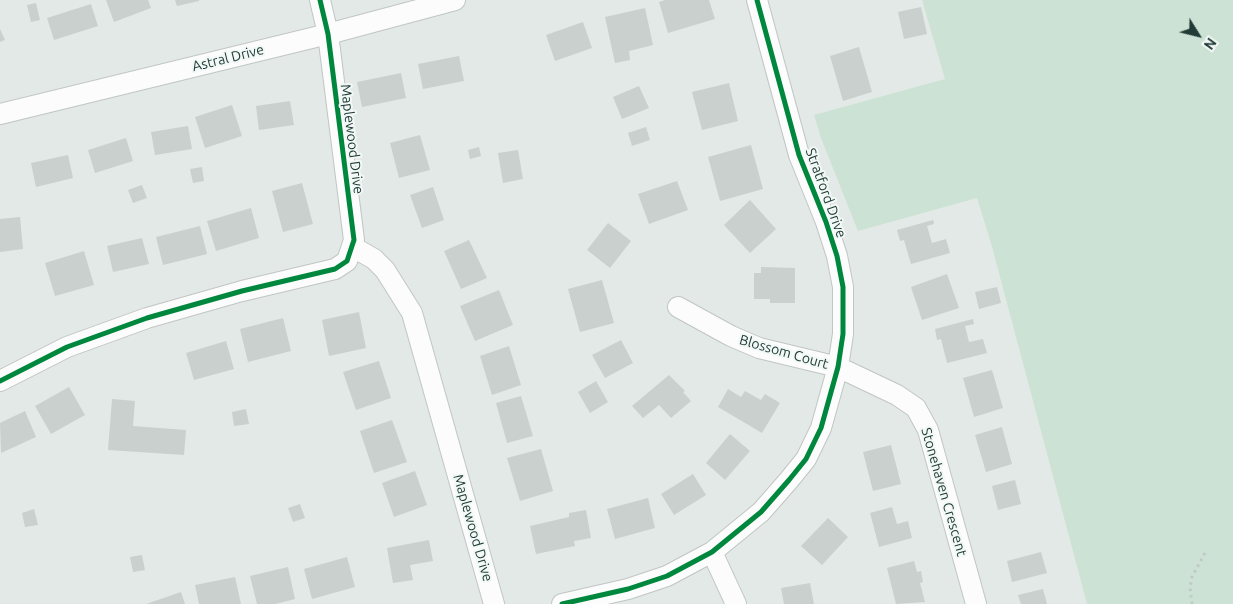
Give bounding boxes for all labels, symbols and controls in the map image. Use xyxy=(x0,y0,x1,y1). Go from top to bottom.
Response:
north arrow xyxy=(1173,10,1223,60)
text: N xyxy=(1201,35,1220,53)
street label: Astral Drive xyxy=(190,41,266,75)
street label: Maplewood Drive xyxy=(337,83,367,195)
street label: Stratford Drive xyxy=(802,146,850,240)
street label: Blossom Court xyxy=(737,331,831,373)
street label: Stonehaven Crescent xyxy=(918,426,970,558)
street label: Maplewood Drive xyxy=(450,472,496,584)

